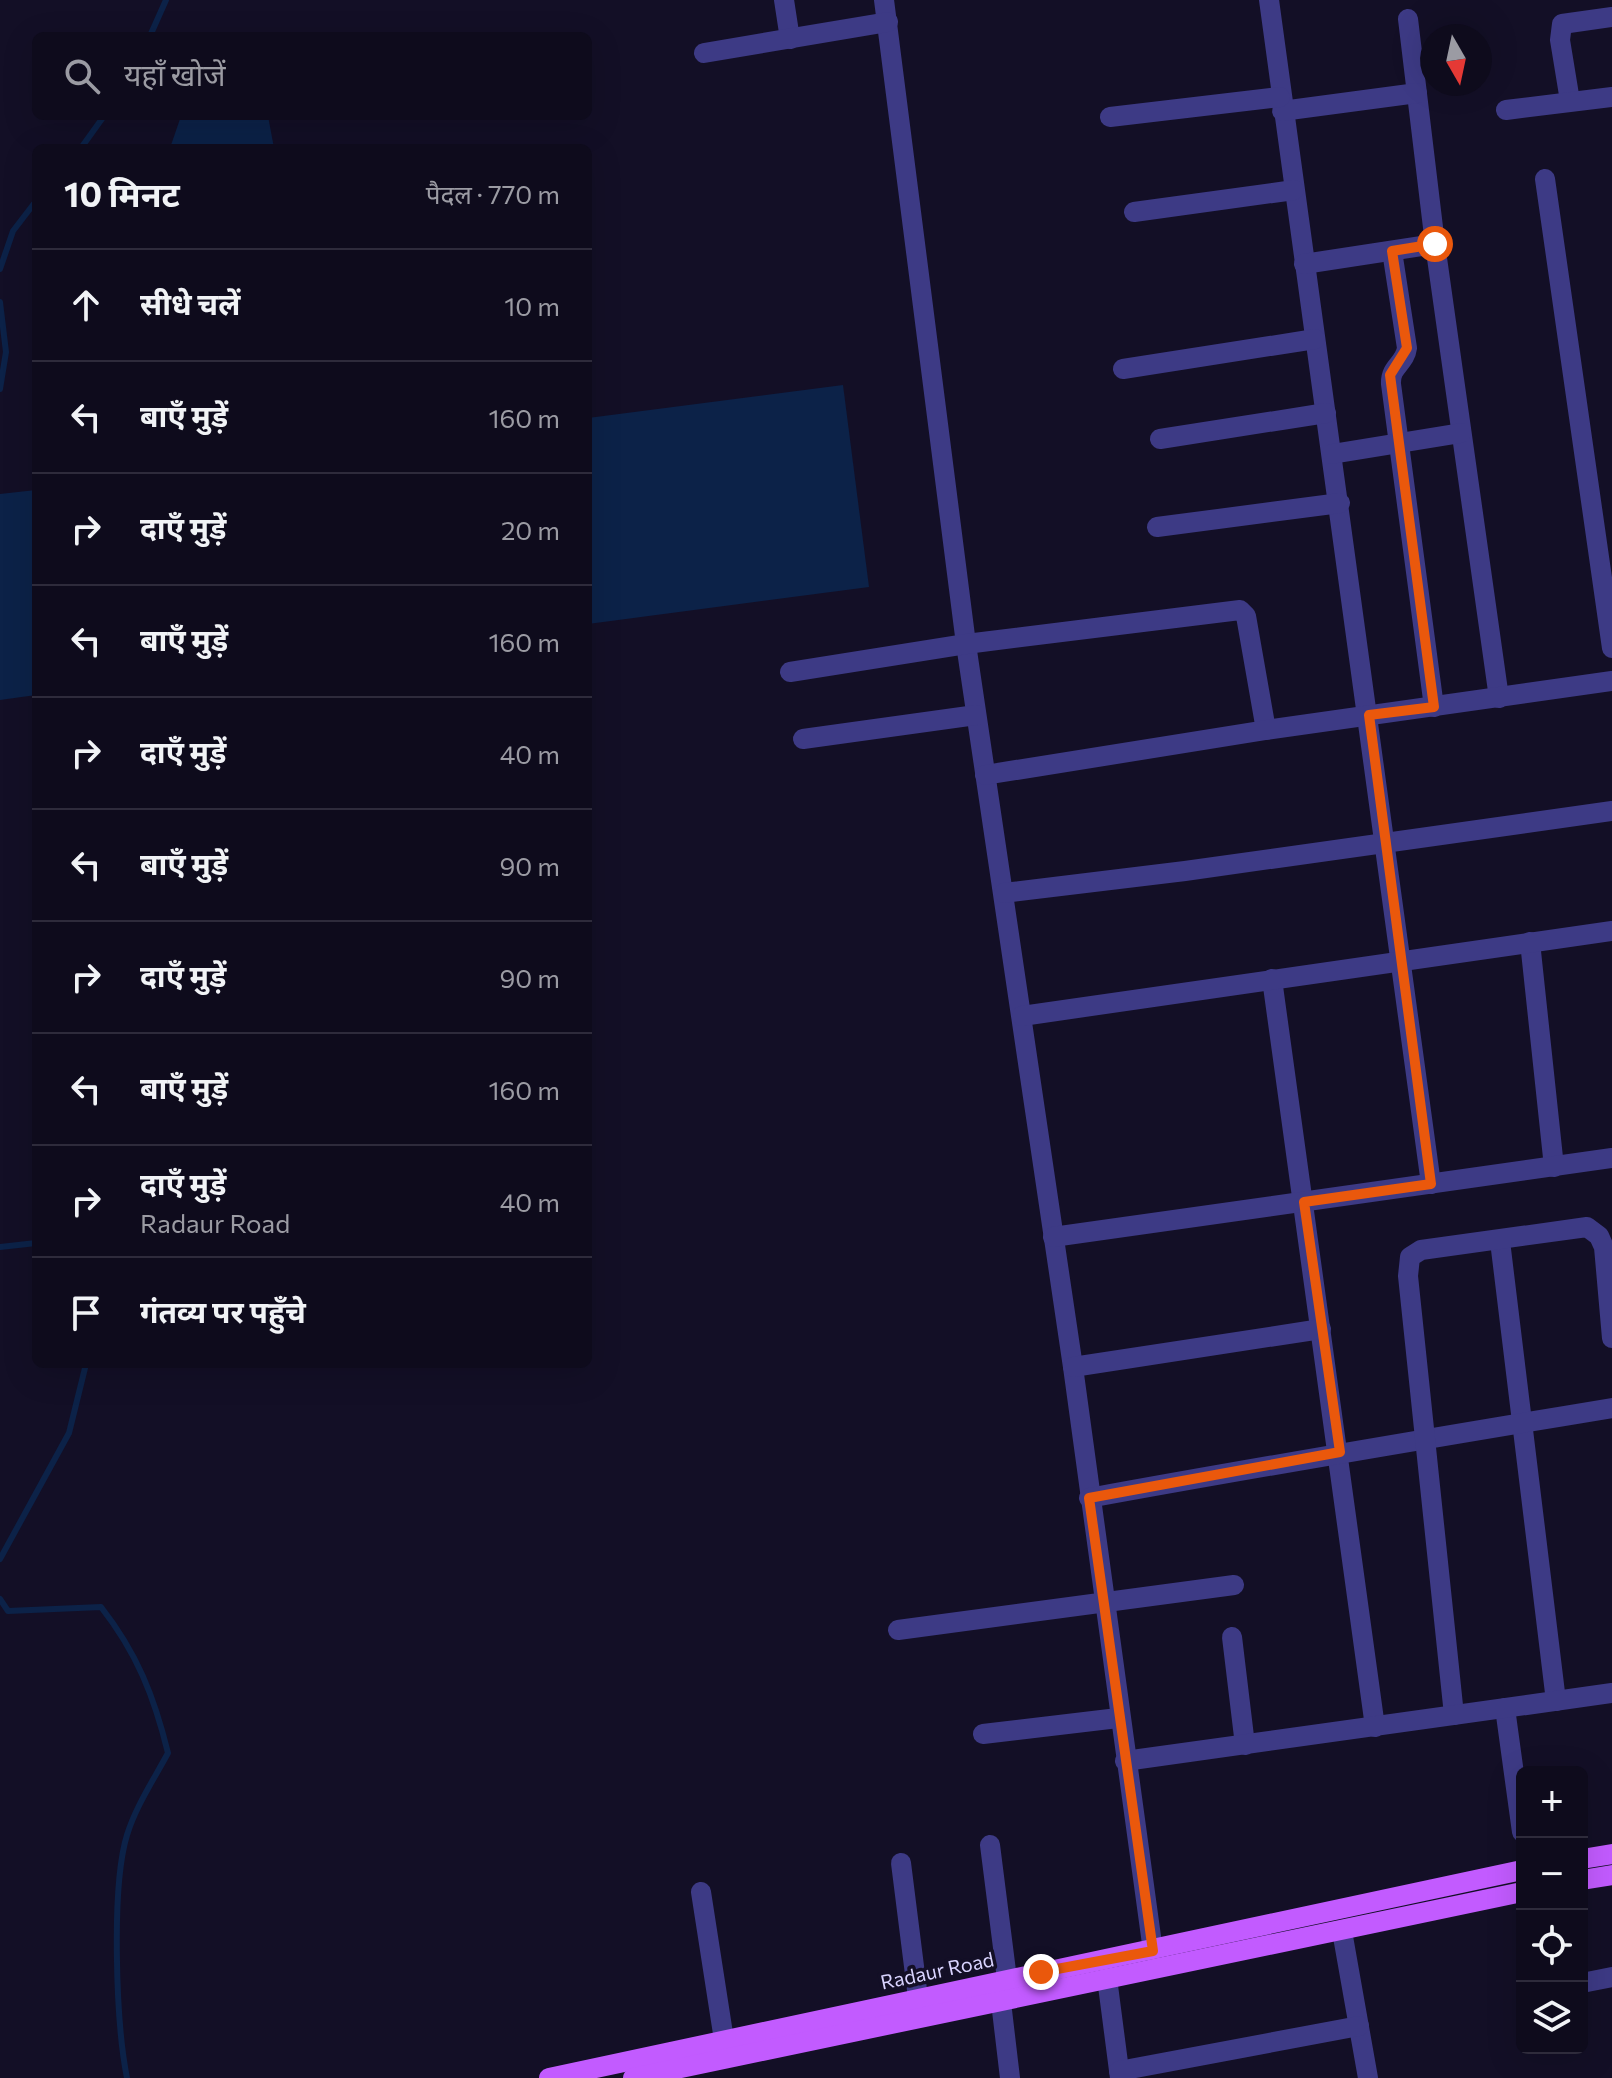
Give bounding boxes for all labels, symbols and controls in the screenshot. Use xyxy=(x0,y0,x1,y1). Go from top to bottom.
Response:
north arrow xyxy=(1420,24,1492,96)
search box xyxy=(32,32,592,120)
icon: search xyxy=(60,54,104,98)
text: यहाँ खोजें xyxy=(124,55,225,92)
text: 10 मिनट xyxy=(64,172,180,214)
text: पैदल · 770 m xyxy=(426,178,560,209)
route start xyxy=(1417,226,1453,262)
icon: ahead xyxy=(64,283,108,327)
text: सीधे चलें xyxy=(140,284,240,321)
text: 10 m xyxy=(504,290,560,321)
icon: left xyxy=(64,395,108,439)
text: बाएँ मुड़ें xyxy=(140,396,228,433)
text: 160 m xyxy=(488,402,560,433)
icon: right xyxy=(64,507,108,551)
text: दाएँ मुड़ें xyxy=(140,508,226,545)
text: 20 m xyxy=(501,514,560,545)
icon: left xyxy=(64,619,108,663)
text: बाएँ मुड़ें xyxy=(140,620,228,657)
text: 160 m xyxy=(488,626,560,657)
icon: right xyxy=(64,731,108,775)
text: दाएँ मुड़ें xyxy=(140,732,226,769)
text: 40 m xyxy=(500,738,560,769)
icon: left xyxy=(64,843,108,887)
text: बाएँ मुड़ें xyxy=(140,844,228,881)
text: 90 m xyxy=(500,850,560,881)
icon: right xyxy=(64,955,108,999)
text: दाएँ मुड़ें xyxy=(140,956,226,993)
text: 90 m xyxy=(500,962,560,993)
icon: left xyxy=(64,1067,108,1111)
text: बाएँ मुड़ें xyxy=(140,1068,228,1105)
text: 160 m xyxy=(488,1074,560,1105)
text: दाएँ मुड़ें xyxy=(140,1164,226,1201)
icon: right xyxy=(64,1179,108,1223)
text: 40 m xyxy=(500,1186,560,1217)
text: Radaur Road xyxy=(140,1207,290,1238)
icon: arrive xyxy=(64,1291,108,1335)
text: गंतव्य पर पहुँचे xyxy=(140,1292,306,1329)
map controls xyxy=(1516,1766,1588,2054)
button: + xyxy=(1516,1766,1588,1838)
button: − xyxy=(1516,1838,1588,1910)
button: locate xyxy=(1516,1910,1588,1982)
street label: Radaur Road xyxy=(878,1946,996,1994)
route end xyxy=(1023,1954,1059,1990)
button: layers xyxy=(1516,1982,1588,2054)

